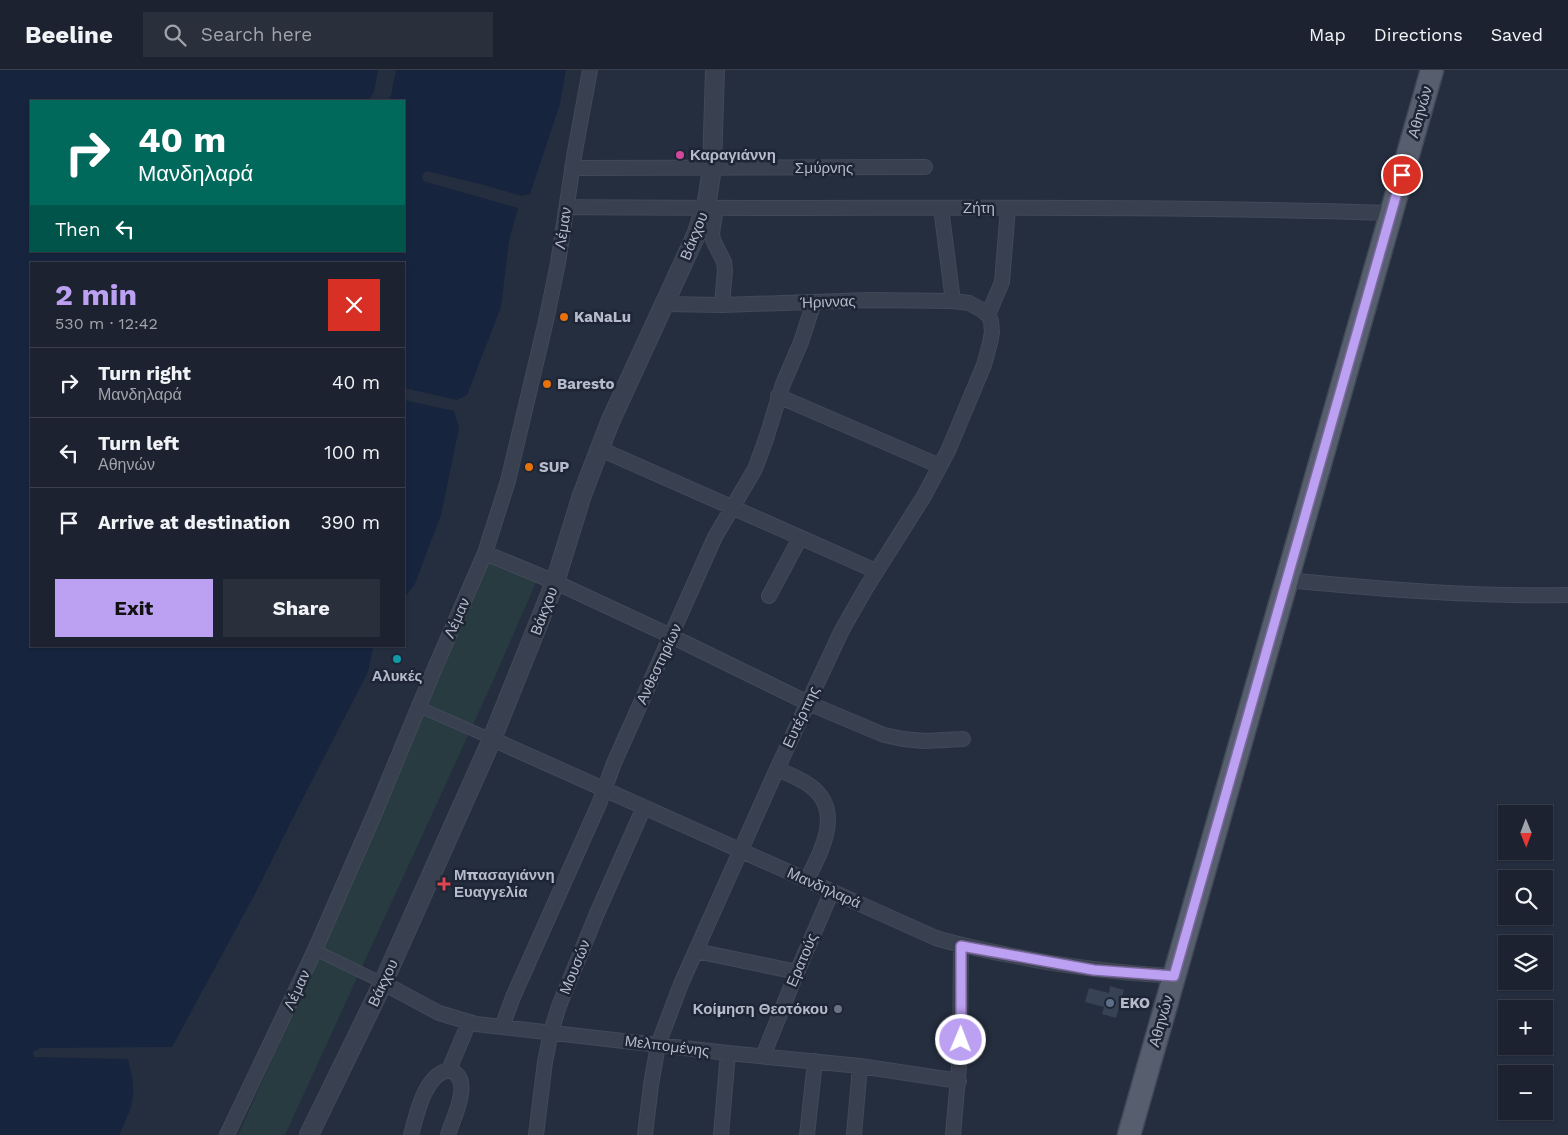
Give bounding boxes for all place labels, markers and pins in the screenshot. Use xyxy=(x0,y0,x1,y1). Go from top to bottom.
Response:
place label: Καραγιάννη xyxy=(690,146,776,164)
marker: Καραγιάννη xyxy=(674,149,686,161)
pin xyxy=(1381,154,1423,196)
place label: KaNaLu xyxy=(574,308,631,326)
marker: KaNaLu xyxy=(558,311,570,323)
place label: Baresto xyxy=(557,375,615,393)
marker: Baresto xyxy=(541,378,553,390)
place label: SUP xyxy=(539,458,569,476)
marker: SUP xyxy=(523,461,535,473)
marker: Αλυκές xyxy=(391,653,403,665)
place label: Αλυκές xyxy=(372,667,422,685)
place label: Μπασαγιάννη Ευαγγελία xyxy=(454,866,555,901)
marker: Μπασαγιάννη Ευαγγελία xyxy=(438,878,450,890)
place label: EKO xyxy=(1120,994,1150,1012)
marker: EKO xyxy=(1104,997,1116,1009)
place label: Κοίμηση Θεοτόκου xyxy=(693,1000,828,1018)
marker: Κοίμηση Θεοτόκου xyxy=(832,1003,844,1015)

